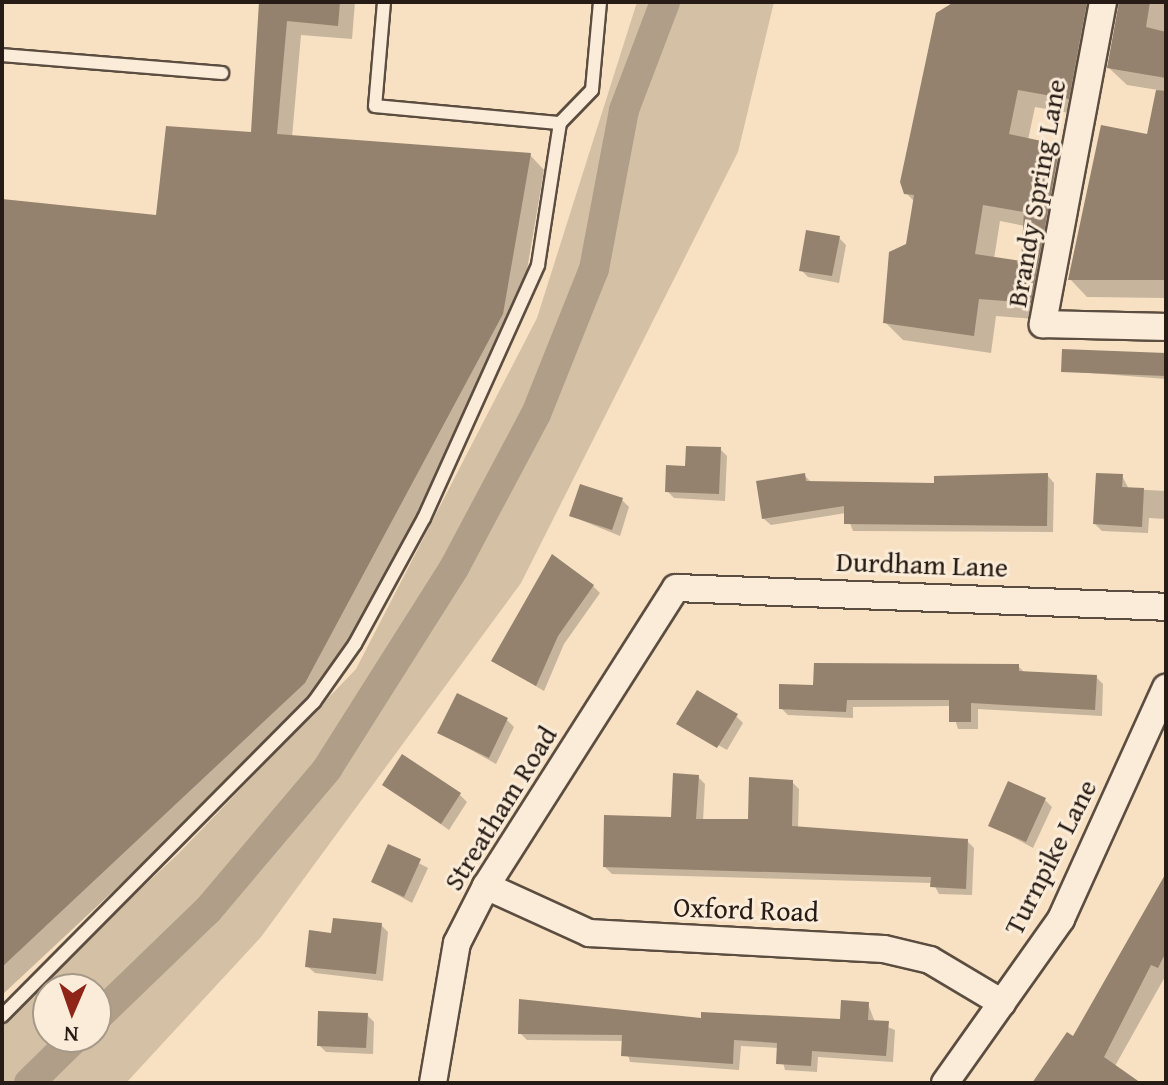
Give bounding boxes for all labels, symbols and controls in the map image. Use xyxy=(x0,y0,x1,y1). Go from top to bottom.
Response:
street label: Brandy Spring Lane xyxy=(999,76,1073,310)
street label: Durdham Lane xyxy=(835,544,1009,584)
street label: Streatham Road xyxy=(436,720,564,896)
street label: Turnpike Lane xyxy=(996,774,1104,940)
street label: Oxford Road xyxy=(673,890,819,928)
north arrow xyxy=(32,973,112,1053)
text: N xyxy=(63,1019,79,1051)

